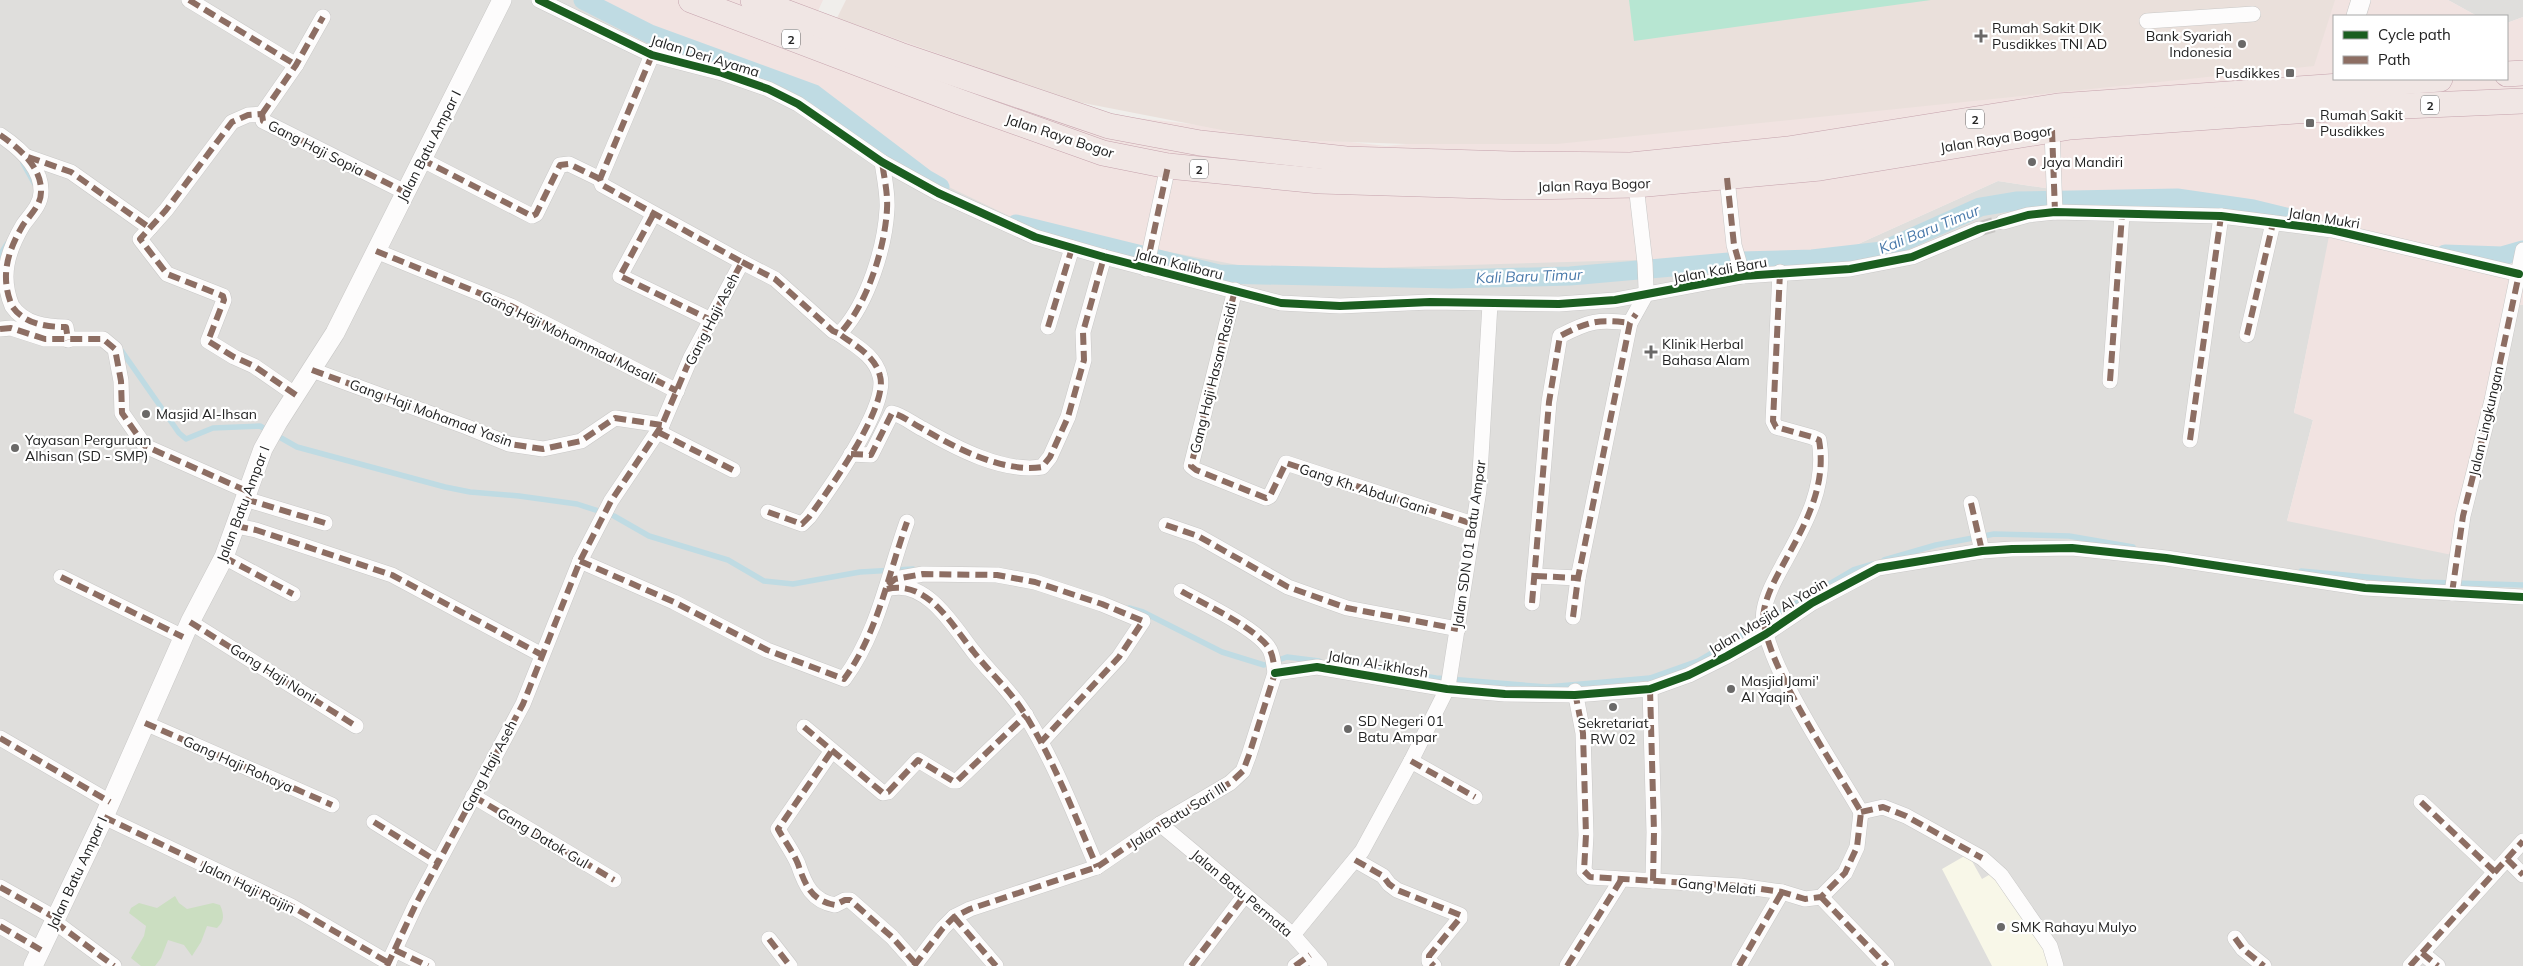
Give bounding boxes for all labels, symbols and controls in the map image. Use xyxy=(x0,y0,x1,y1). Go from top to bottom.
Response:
legend xyxy=(2333,15,2508,80)
place label: Rumah Sakit DIK Pusdikkes TNI AD xyxy=(1992,19,2107,53)
text: Cycle path xyxy=(2378,25,2451,44)
place label: Bank Syariah Indonesia xyxy=(2146,27,2232,61)
marker: Rumah Sakit DIK Pusdikkes TNI AD xyxy=(1974,29,1988,43)
road number: 2 xyxy=(782,30,800,48)
street label: Jalan Deri Ayama xyxy=(648,31,762,81)
marker: Bank Syariah Indonesia xyxy=(2236,38,2248,50)
text: Path xyxy=(2378,50,2410,69)
place label: Pusdikkes xyxy=(2215,64,2280,82)
marker: Pusdikkes xyxy=(2284,67,2296,79)
street label: Jalan Batu Ampar I xyxy=(393,87,465,205)
road number: 2 xyxy=(2421,96,2439,114)
place label: Rumah Sakit Pusdikkes xyxy=(2320,106,2403,140)
street label: Jalan Raya Bogor xyxy=(1003,110,1117,162)
road number: 2 xyxy=(1966,110,1984,128)
street label: Gang Haji Sopia xyxy=(265,116,367,180)
marker: Rumah Sakit Pusdikkes xyxy=(2304,117,2316,129)
street label: Jalan Raya Bogor xyxy=(1939,121,2054,157)
place label: Jaya Mandiri xyxy=(2042,153,2123,171)
marker: Jaya Mandiri xyxy=(2026,156,2038,168)
road number: 2 xyxy=(1190,160,1208,178)
street label: Jalan Raya Bogor xyxy=(1537,174,1652,196)
water label: Kali Baru Timur xyxy=(1876,200,1983,258)
street label: Jalan Mukri xyxy=(2287,203,2361,233)
street label: Jalan Kalibaru xyxy=(1133,244,1225,284)
street label: Jalan Kali Baru xyxy=(1672,253,1768,287)
water label: Kali Baru Timur xyxy=(1475,265,1583,287)
street label: Gang Haji Aseh xyxy=(681,270,743,368)
street label: Gang Haji Mohammad Masali xyxy=(479,287,659,387)
street label: Gang Haji Hasan Rasidi xyxy=(1186,301,1240,455)
place label: Klinik Herbal Bahasa Alam xyxy=(1662,335,1750,369)
marker: Klinik Herbal Bahasa Alam xyxy=(1644,345,1658,359)
street label: Jalan Lingkungan xyxy=(2465,364,2507,478)
street label: Gang Haji Mohamad Yasin xyxy=(347,375,515,451)
place label: Masjid Al-Ihsan xyxy=(156,405,257,423)
marker: Masjid Al-Ihsan xyxy=(140,408,152,420)
place label: Yayasan Perguruan Alhisan (SD - SMP) xyxy=(24,431,151,465)
marker: Yayasan Perguruan Alhisan (SD - SMP) xyxy=(9,442,21,454)
street label: Jalan Batu Ampar I xyxy=(213,443,273,565)
street label: Jalan SDN 01 Batu Ampar xyxy=(1448,458,1490,629)
street label: Gang Kh. Abdul Gani xyxy=(1297,460,1431,518)
street label: Jalan Masjid Al Yaoin xyxy=(1705,573,1831,659)
street label: Gang Haji Noni xyxy=(227,639,319,707)
street label: Jalan Al-ikhlash xyxy=(1326,646,1430,682)
place label: Masjid Jami' Al Yaqin xyxy=(1741,672,1819,706)
marker: Masjid Jami' Al Yaqin xyxy=(1725,683,1737,695)
marker: Sekretariat RW 02 xyxy=(1607,701,1619,713)
place label: SD Negeri 01 Batu Ampar xyxy=(1358,712,1444,746)
place label: Sekretariat RW 02 xyxy=(1577,714,1649,748)
street label: Gang Haji Aseh xyxy=(457,717,521,815)
marker: SD Negeri 01 Batu Ampar xyxy=(1342,723,1354,735)
street label: Gang Haji Rohaya xyxy=(180,732,296,796)
street label: Jalan Batu Sari III xyxy=(1126,778,1230,852)
street label: Gang Datok Gul xyxy=(494,804,592,872)
street label: Jalan Batu Ampar I xyxy=(43,814,111,932)
street label: Jalan Batu Permata xyxy=(1188,845,1296,941)
street label: Jalan Haji Raijin xyxy=(198,856,298,918)
street label: Gang Melati xyxy=(1677,874,1757,898)
place label: SMK Rahayu Mulyo xyxy=(2011,918,2137,936)
marker: SMK Rahayu Mulyo xyxy=(1995,921,2007,933)

